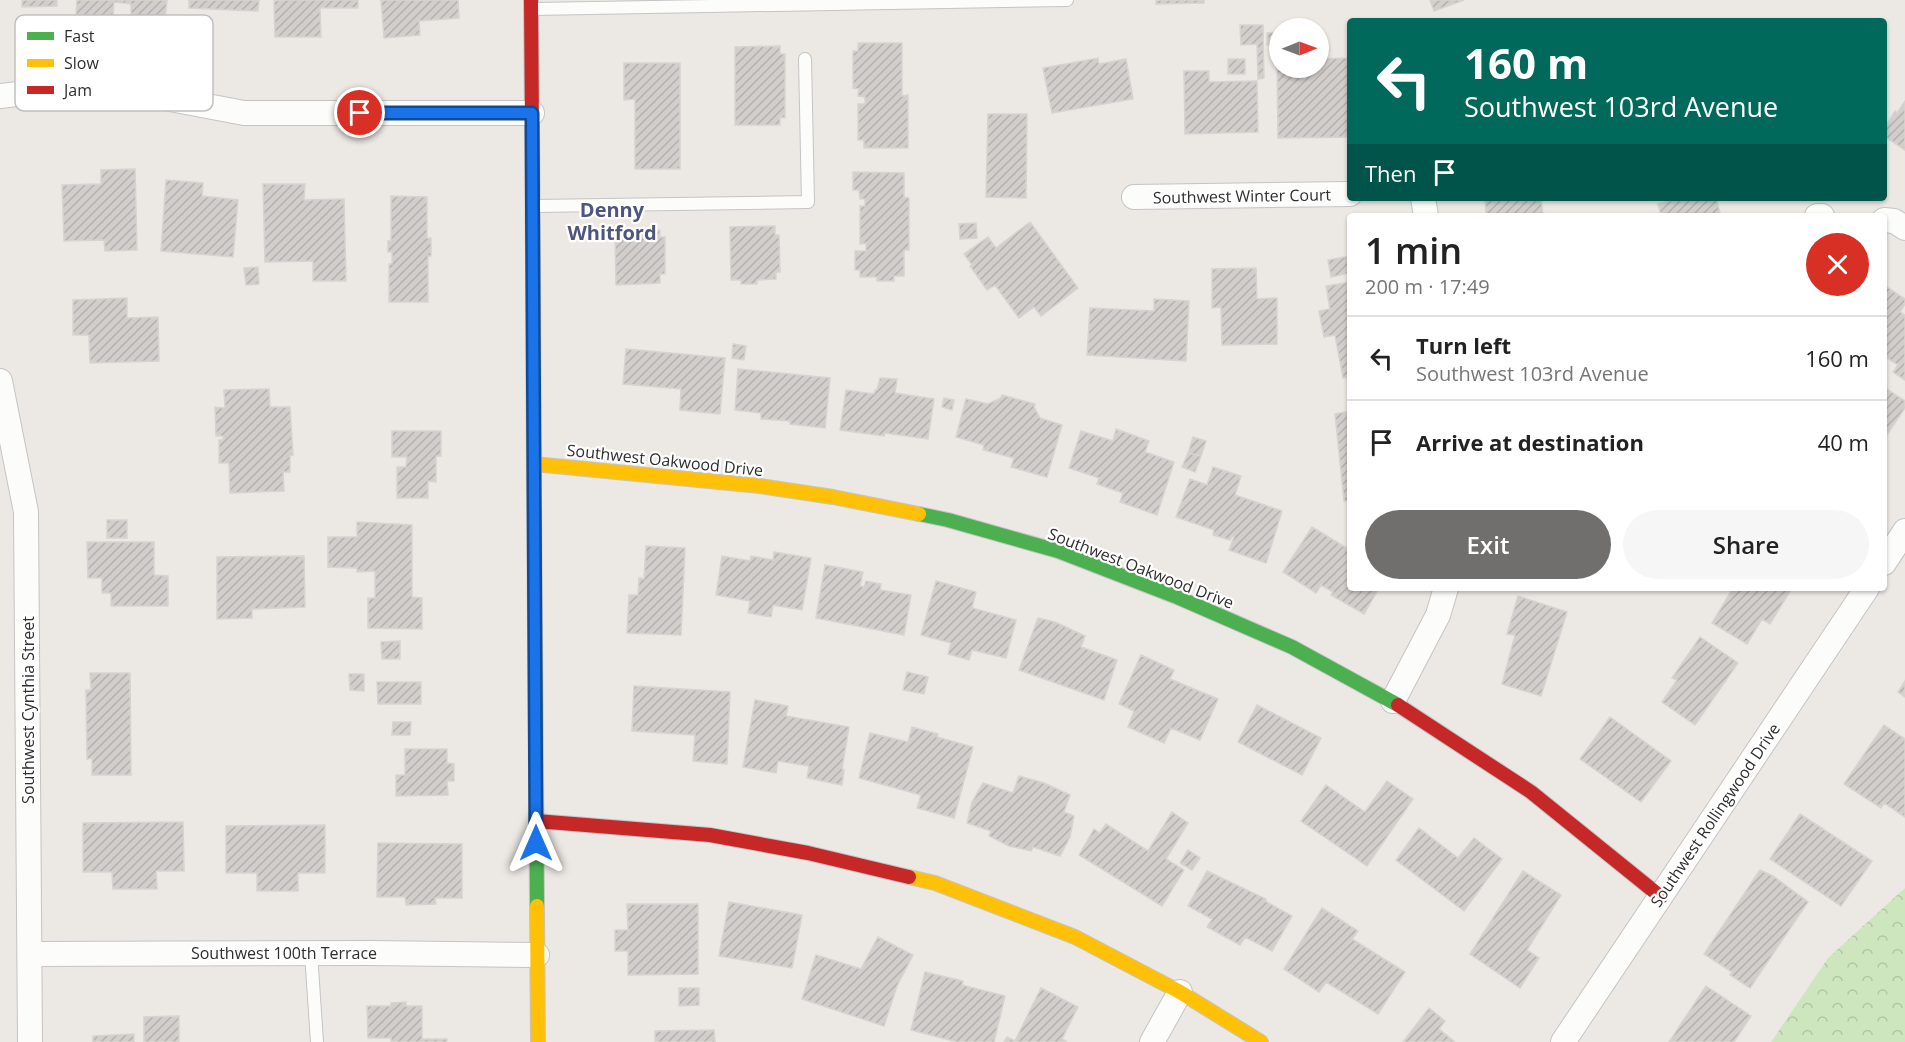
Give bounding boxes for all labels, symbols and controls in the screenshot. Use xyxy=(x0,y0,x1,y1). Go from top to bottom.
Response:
legend xyxy=(15,15,213,111)
north arrow xyxy=(1269,18,1329,78)
map controls xyxy=(1269,18,1329,78)
text: Fast xyxy=(64,25,95,47)
text: 160 m xyxy=(1464,34,1588,91)
icon: left xyxy=(1365,42,1443,120)
text: Slow xyxy=(64,52,99,74)
text: Jam xyxy=(62,79,92,101)
pin xyxy=(334,87,385,138)
text: Southwest 103rd Avenue xyxy=(1464,88,1778,125)
icon: arrive xyxy=(343,96,376,129)
icon: arrive xyxy=(1428,156,1461,189)
text: Then xyxy=(1365,158,1416,188)
street label: Southwest Winter Court xyxy=(1153,183,1332,209)
district label: Denny Whitford xyxy=(567,196,657,246)
text: 1 min xyxy=(1365,226,1462,275)
button: close xyxy=(1806,233,1869,296)
text: 200 m · 17:49 xyxy=(1365,273,1490,300)
text: Turn left xyxy=(1416,330,1511,360)
icon: left xyxy=(1365,342,1398,375)
text: 160 m xyxy=(1805,343,1869,373)
text: Southwest 103rd Avenue xyxy=(1416,360,1649,387)
icon: arrive xyxy=(1365,426,1398,459)
text: Arrive at destination xyxy=(1416,427,1644,457)
text: 40 m xyxy=(1818,427,1869,457)
street label: Southwest Oakwood Drive xyxy=(566,439,764,481)
button: Exit xyxy=(1365,510,1611,579)
button: Share xyxy=(1623,510,1869,579)
street label: Southwest Oakwood Drive xyxy=(1045,522,1237,614)
street label: Southwest Cynthia Street xyxy=(17,616,39,804)
street label: Southwest Rollingwood Drive xyxy=(1645,719,1785,911)
position arrow xyxy=(504,811,568,875)
street label: Southwest 100th Terrace xyxy=(191,942,377,964)

